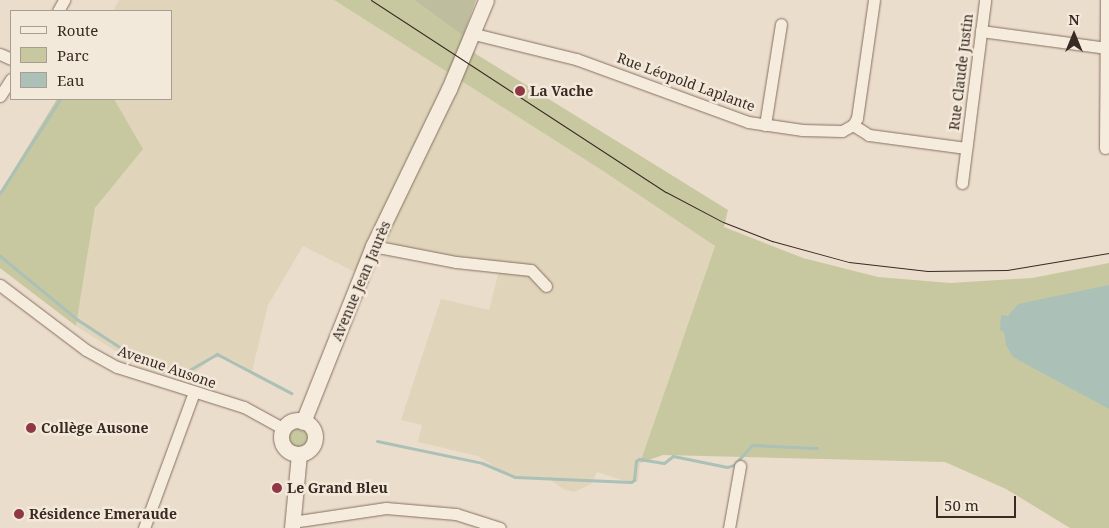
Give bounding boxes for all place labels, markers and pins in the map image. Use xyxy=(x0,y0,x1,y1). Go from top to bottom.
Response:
place label: La Vache xyxy=(530,83,593,99)
marker: La Vache xyxy=(514,85,526,97)
place label: Collège Ausone xyxy=(41,420,149,436)
marker: Collège Ausone xyxy=(25,422,37,434)
place label: Le Grand Bleu xyxy=(287,480,388,496)
marker: Le Grand Bleu xyxy=(271,482,283,494)
place label: Résidence Emeraude xyxy=(29,506,177,522)
marker: Résidence Emeraude xyxy=(13,508,25,520)

